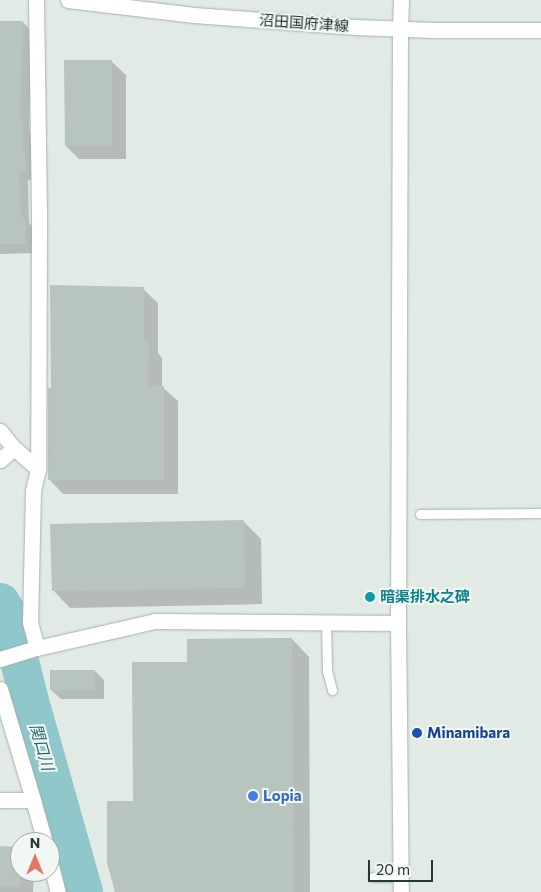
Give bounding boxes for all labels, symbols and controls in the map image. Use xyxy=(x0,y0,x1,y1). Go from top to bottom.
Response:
street label: 沼田国府津線 xyxy=(258,11,350,35)
place label: 暗渠排水之碑 xyxy=(380,588,470,606)
marker: 暗渠排水之碑 xyxy=(364,591,376,603)
water label: 関口川 xyxy=(26,721,58,773)
place label: Minamibara xyxy=(427,724,510,742)
marker: Minamibara xyxy=(411,727,423,739)
place label: Lopia xyxy=(263,787,302,805)
marker: Lopia xyxy=(247,790,259,802)
north arrow xyxy=(10,832,60,882)
text: N xyxy=(30,834,40,851)
scale bar xyxy=(371,850,436,882)
text: 20 m xyxy=(376,860,410,878)

